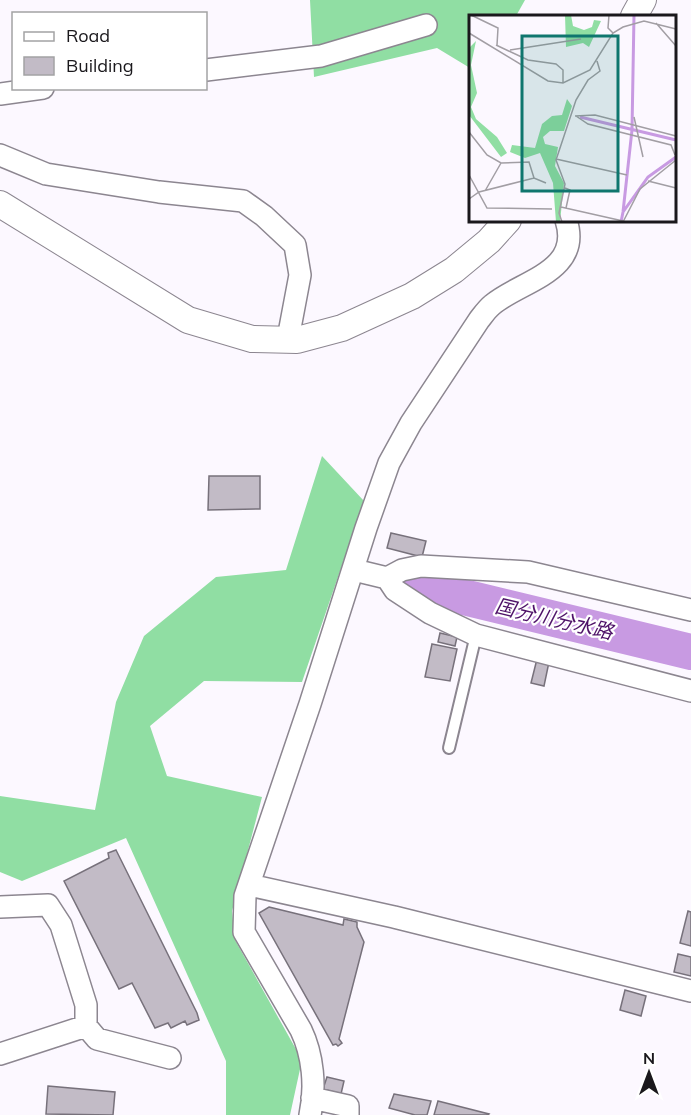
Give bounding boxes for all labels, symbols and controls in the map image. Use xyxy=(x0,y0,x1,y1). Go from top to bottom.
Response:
legend xyxy=(12,12,207,90)
inset map xyxy=(469,15,676,222)
text: Road xyxy=(66,24,110,47)
text: Building xyxy=(66,54,134,77)
water label: 国分川分水路 xyxy=(493,593,617,645)
north arrow xyxy=(619,1043,679,1103)
text: N xyxy=(643,1048,655,1068)

